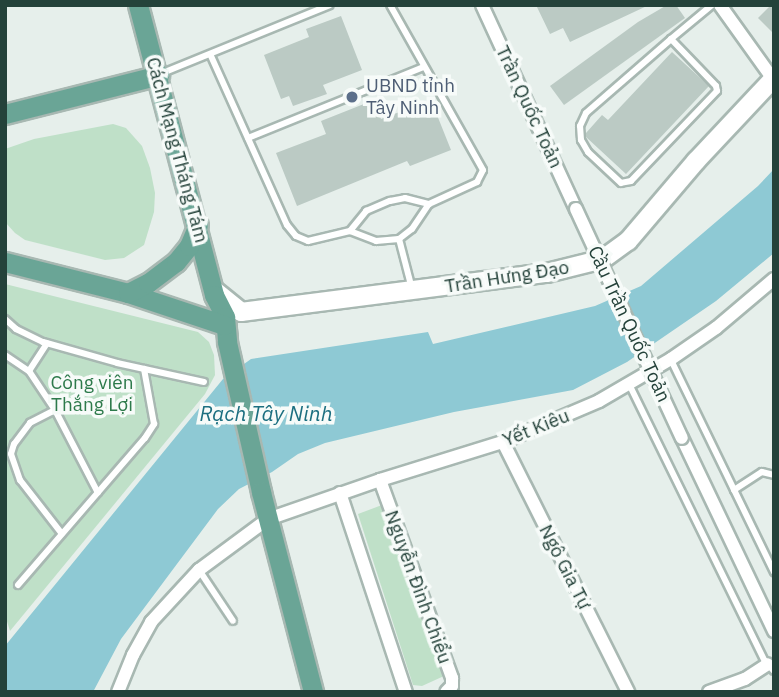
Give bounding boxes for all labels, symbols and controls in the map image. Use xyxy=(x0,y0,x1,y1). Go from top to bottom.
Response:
street label: Trần Quốc Toản xyxy=(491,42,567,172)
street label: Cách Mạng Tháng Tám xyxy=(141,55,213,245)
place label: UBND tỉnh Tây Ninh xyxy=(366,75,455,119)
marker: UBND tỉnh Tây Ninh xyxy=(344,89,360,105)
street label: Cầu Trần Quốc Toản xyxy=(583,242,675,406)
street label: Trần Hưng Đạo xyxy=(443,256,571,298)
park label: Công viên Thắng Lợi xyxy=(50,372,134,416)
water label: Rạch Tây Ninh xyxy=(199,400,333,426)
street label: Yết Kiêu xyxy=(499,404,573,452)
street label: Nguyễn Đình Chiểu xyxy=(380,507,456,667)
street label: Ngô Gia Tự xyxy=(534,521,596,613)

